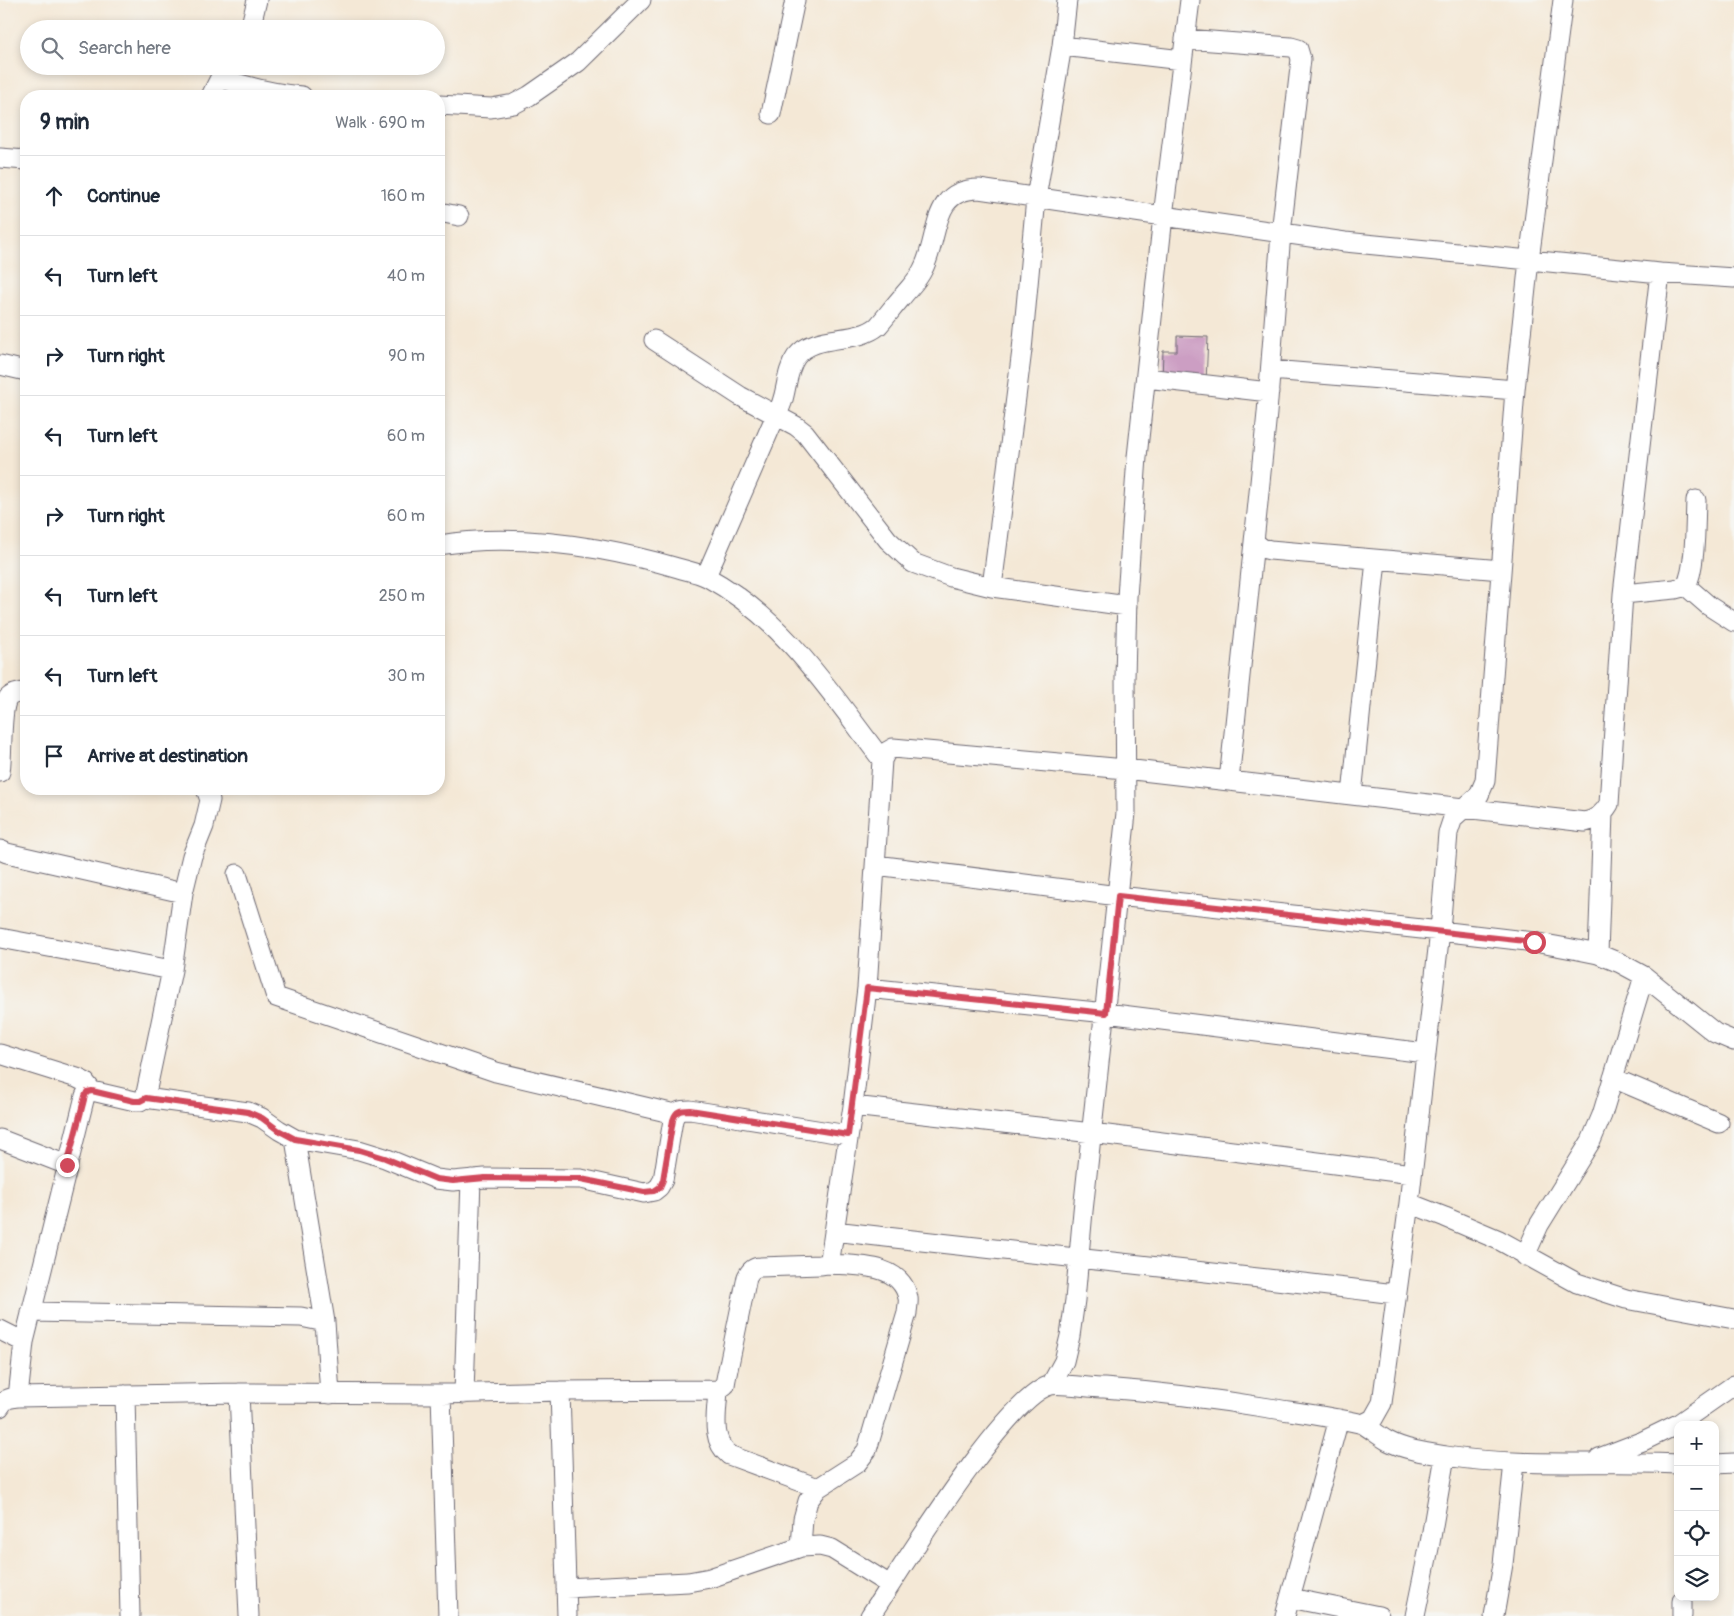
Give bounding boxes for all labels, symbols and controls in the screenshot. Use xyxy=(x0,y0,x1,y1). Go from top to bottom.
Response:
search box xyxy=(20,20,445,75)
icon: search xyxy=(38,34,66,62)
text: Search here xyxy=(78,36,171,60)
text: 9 min xyxy=(40,109,89,136)
text: Walk · 690 m xyxy=(335,113,425,133)
icon: ahead xyxy=(40,182,68,210)
text: Continue xyxy=(87,184,160,208)
text: 160 m xyxy=(381,186,425,206)
icon: left xyxy=(40,262,68,290)
text: Turn left xyxy=(87,264,157,288)
text: 40 m xyxy=(387,266,425,286)
icon: right xyxy=(40,342,68,370)
text: Turn right xyxy=(87,344,165,368)
text: 90 m xyxy=(388,346,425,366)
icon: left xyxy=(40,422,68,450)
text: Turn left xyxy=(87,424,157,448)
text: 60 m xyxy=(387,426,425,446)
icon: right xyxy=(40,502,68,530)
text: Turn right xyxy=(87,504,165,528)
text: 60 m xyxy=(387,506,425,526)
icon: left xyxy=(40,582,68,610)
text: Turn left xyxy=(87,584,157,608)
text: 250 m xyxy=(379,586,425,606)
icon: left xyxy=(40,662,68,690)
text: Turn left xyxy=(87,664,157,688)
text: 30 m xyxy=(387,666,425,686)
icon: arrive xyxy=(40,742,68,770)
text: Arrive at destination xyxy=(87,744,248,768)
route start xyxy=(1523,931,1546,954)
route end xyxy=(56,1154,79,1177)
map controls xyxy=(1674,1421,1719,1601)
button: + xyxy=(1674,1421,1719,1466)
button: − xyxy=(1674,1466,1719,1511)
button: locate xyxy=(1674,1511,1719,1556)
button: layers xyxy=(1674,1556,1719,1601)

